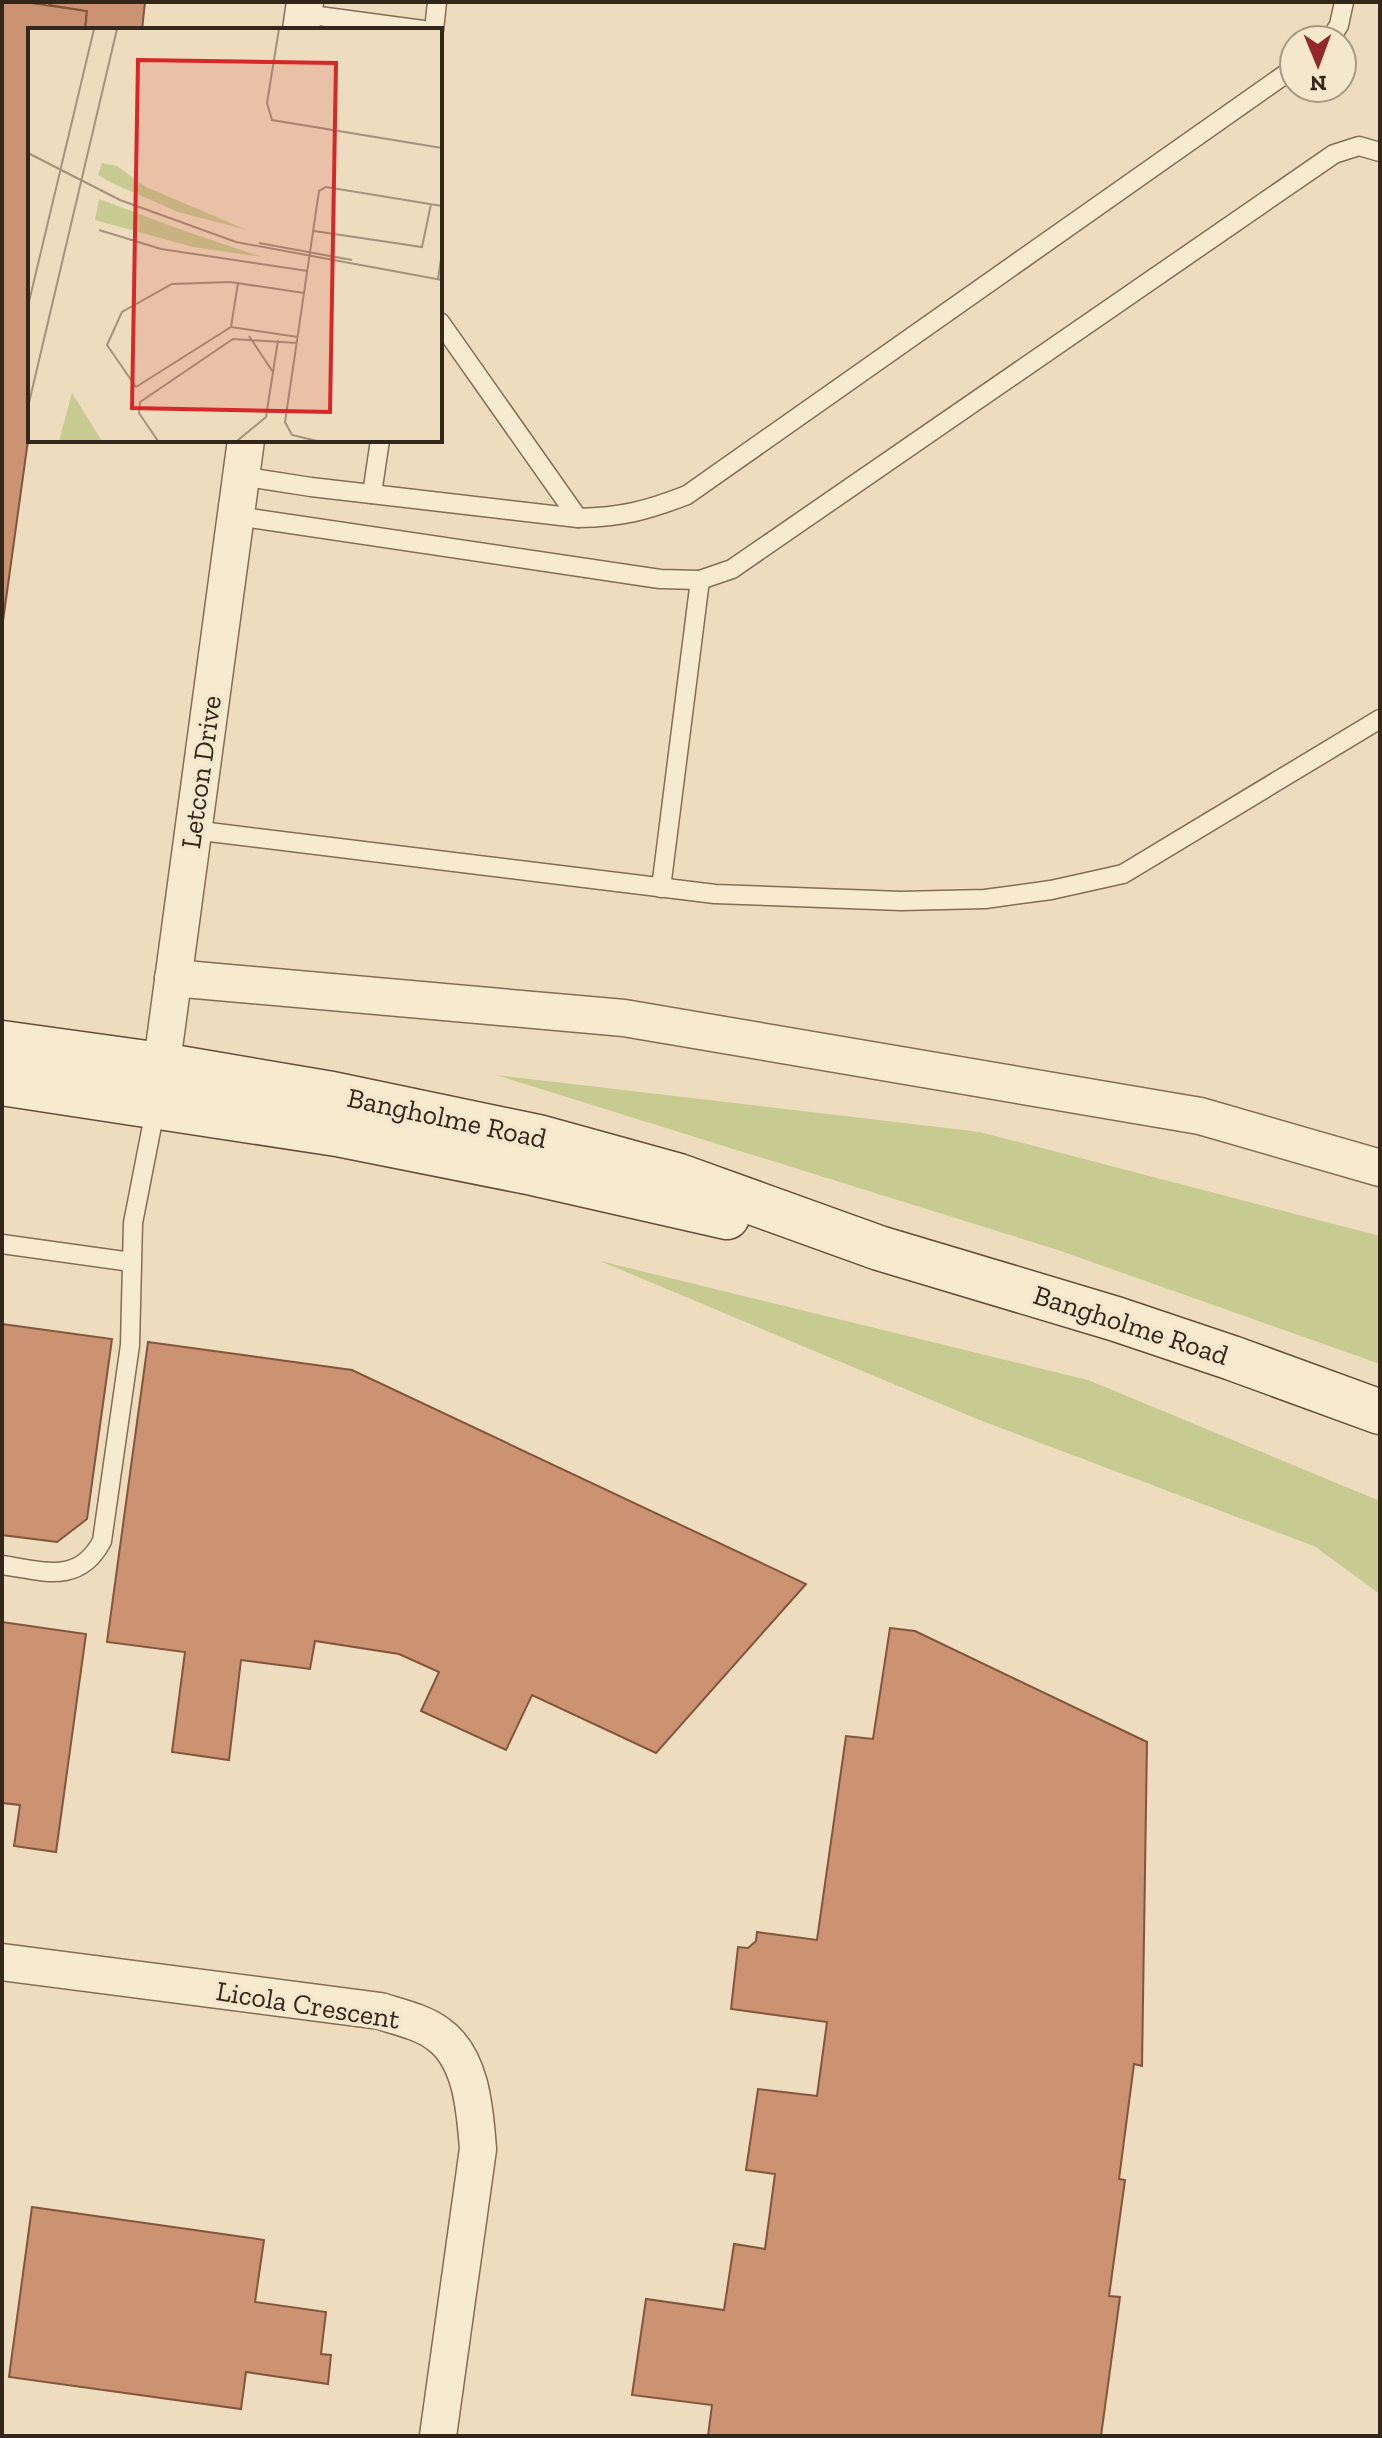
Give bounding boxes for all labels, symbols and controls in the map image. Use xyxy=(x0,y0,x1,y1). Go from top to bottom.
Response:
north arrow xyxy=(1278,24,1358,104)
inset map xyxy=(28,28,442,442)
text: N xyxy=(1309,70,1327,97)
street label: Letcon Drive xyxy=(174,693,228,851)
street label: Bangholme Road xyxy=(344,1081,550,1155)
street label: Bangholme Road xyxy=(1029,1278,1233,1372)
street label: Licola Crescent xyxy=(214,1974,403,2036)

